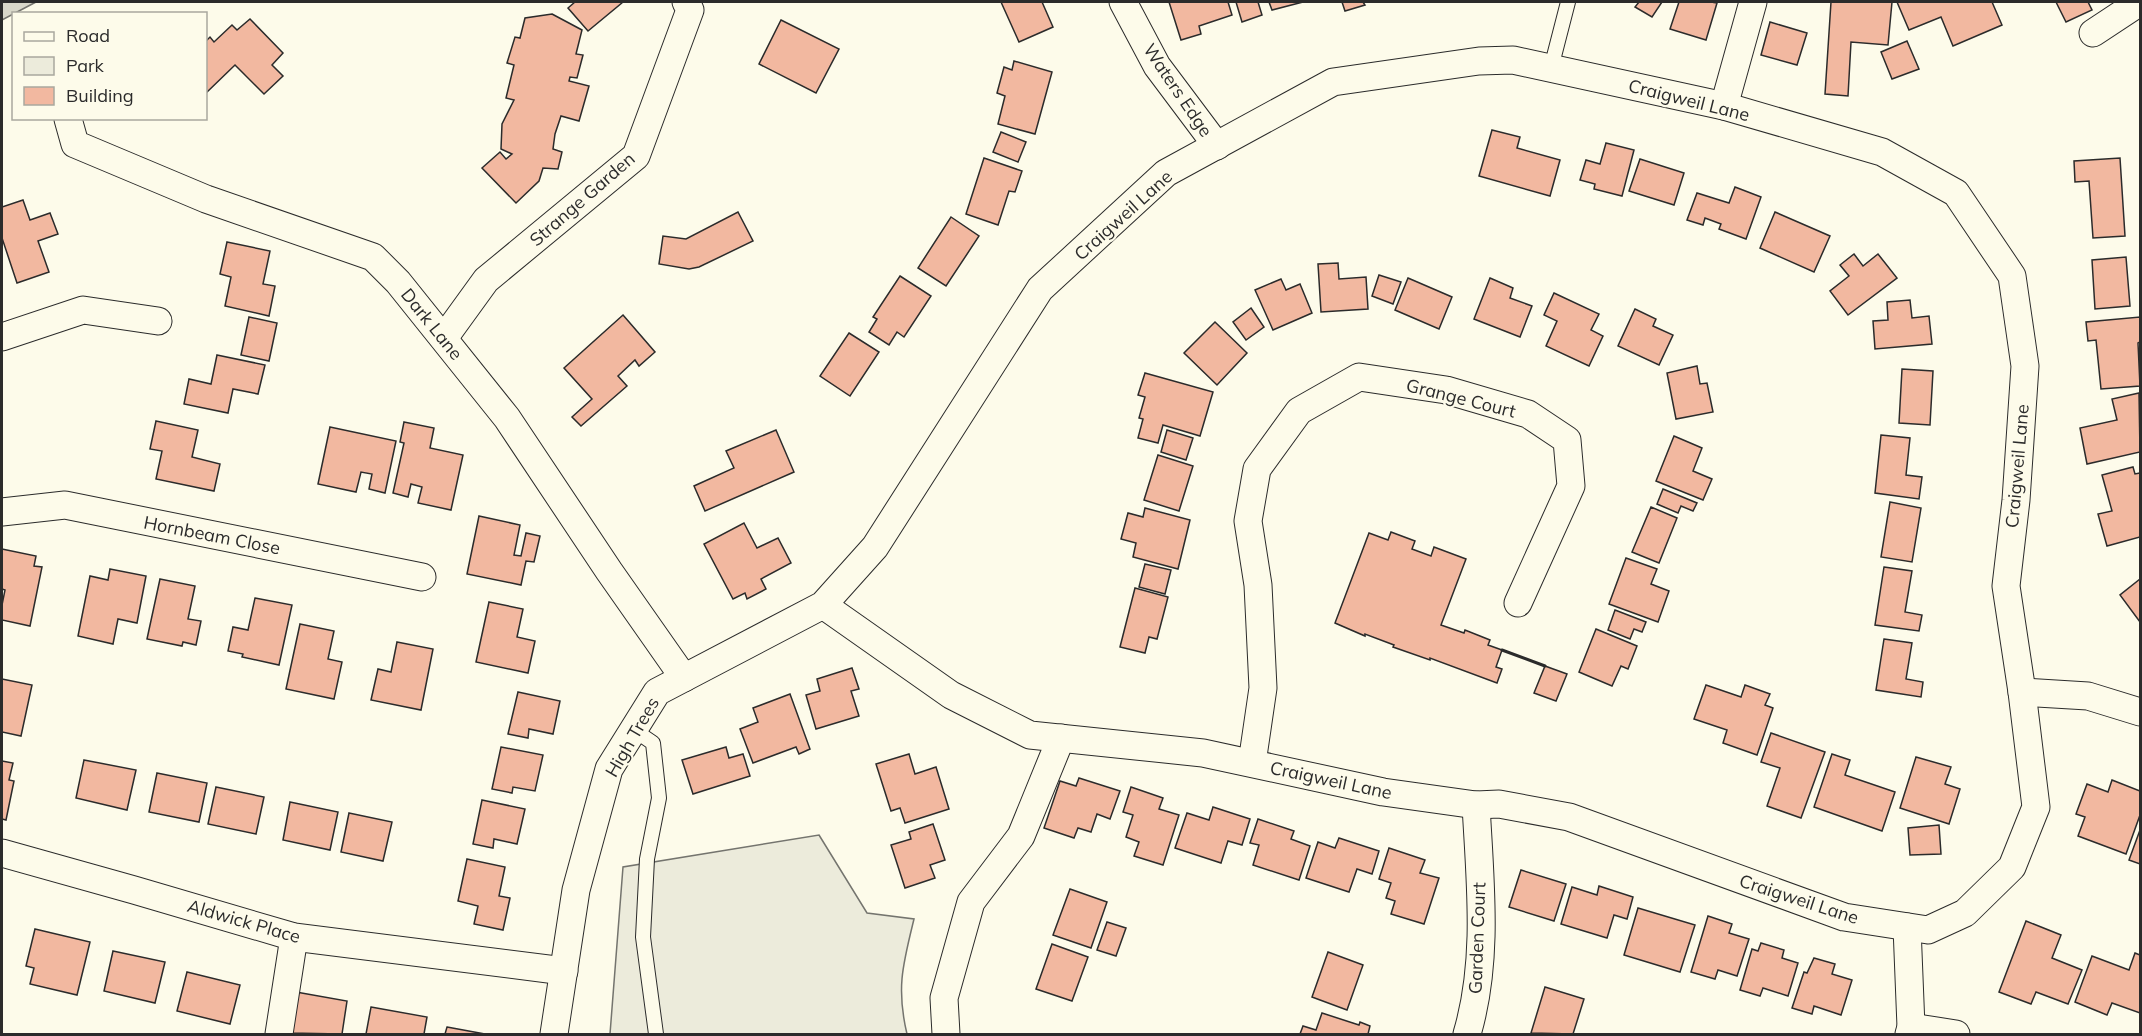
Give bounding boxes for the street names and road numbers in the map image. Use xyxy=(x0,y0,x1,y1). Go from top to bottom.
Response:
street label: Waters Edge xyxy=(1138,39,1218,141)
street label: Craigweil Lane xyxy=(1626,74,1752,126)
street label: Strange Garden xyxy=(525,147,639,251)
street label: Craigweil Lane xyxy=(1069,165,1177,265)
street label: Dark Lane xyxy=(396,283,468,365)
street label: Grange Court xyxy=(1404,373,1518,423)
street label: Craigweil Lane xyxy=(2000,403,2034,529)
street label: Hornbeam Close xyxy=(142,510,282,560)
street label: High Trees xyxy=(600,693,664,781)
street label: Craigweil Lane xyxy=(1268,756,1394,804)
street label: Craigweil Lane xyxy=(1736,869,1862,929)
street label: Garden Court xyxy=(1464,882,1490,994)
street label: Aldwick Place xyxy=(185,894,303,948)

